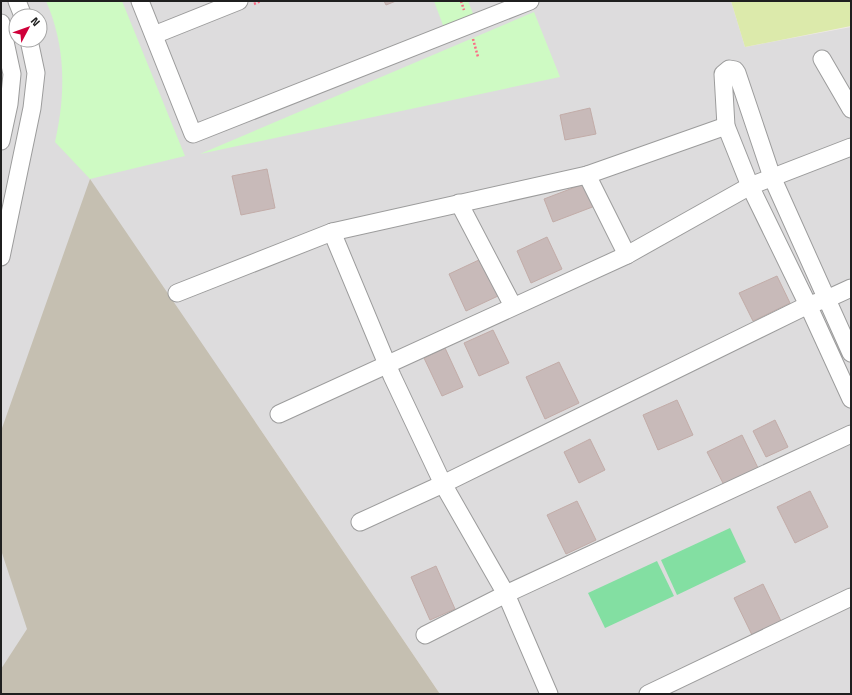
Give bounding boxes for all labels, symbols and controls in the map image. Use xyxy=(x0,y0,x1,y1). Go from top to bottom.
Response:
north arrow xyxy=(8,8,48,48)
text: N xyxy=(27,13,44,30)

